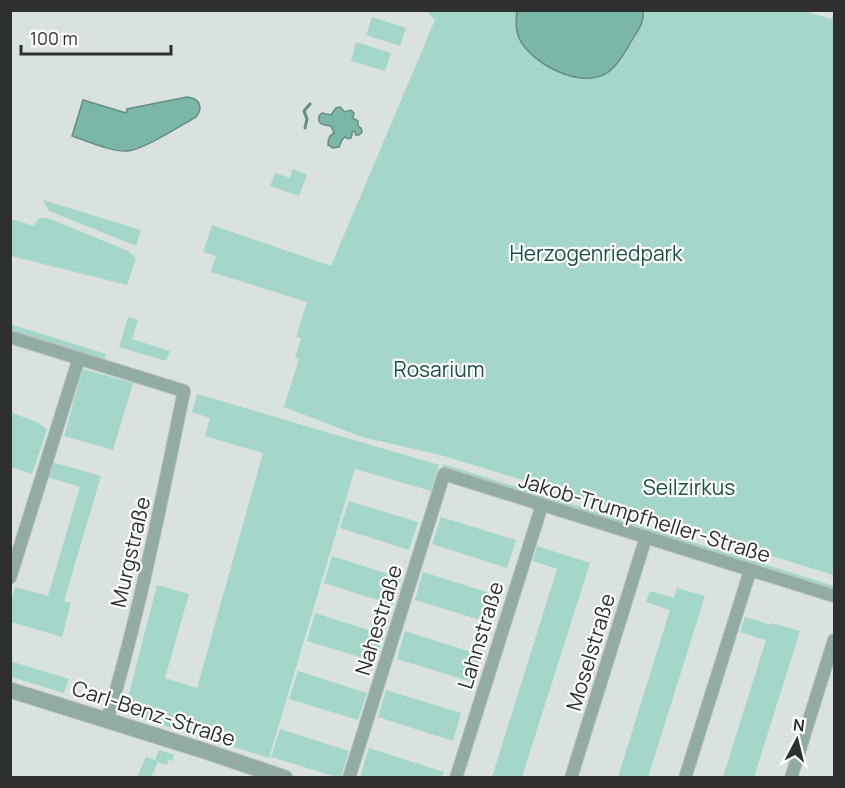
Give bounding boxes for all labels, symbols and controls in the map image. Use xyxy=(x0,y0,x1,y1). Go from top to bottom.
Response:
scale bar xyxy=(21,18,171,56)
text: 100 m xyxy=(30,26,78,50)
park label: Herzogenriedpark xyxy=(509,239,683,267)
park label: Rosarium xyxy=(393,355,485,383)
street label: Jakob-Trumpfheller-Straße xyxy=(516,465,774,569)
park label: Seilzirkus xyxy=(643,473,735,501)
street label: Murgstraße xyxy=(104,494,156,610)
street label: Nahestraße xyxy=(348,561,408,679)
street label: Lahnstraße xyxy=(450,578,510,692)
street label: Moselstraße xyxy=(559,590,621,714)
street label: Carl-Benz-Straße xyxy=(69,673,239,753)
north arrow xyxy=(767,710,827,770)
text: N xyxy=(792,713,806,737)

